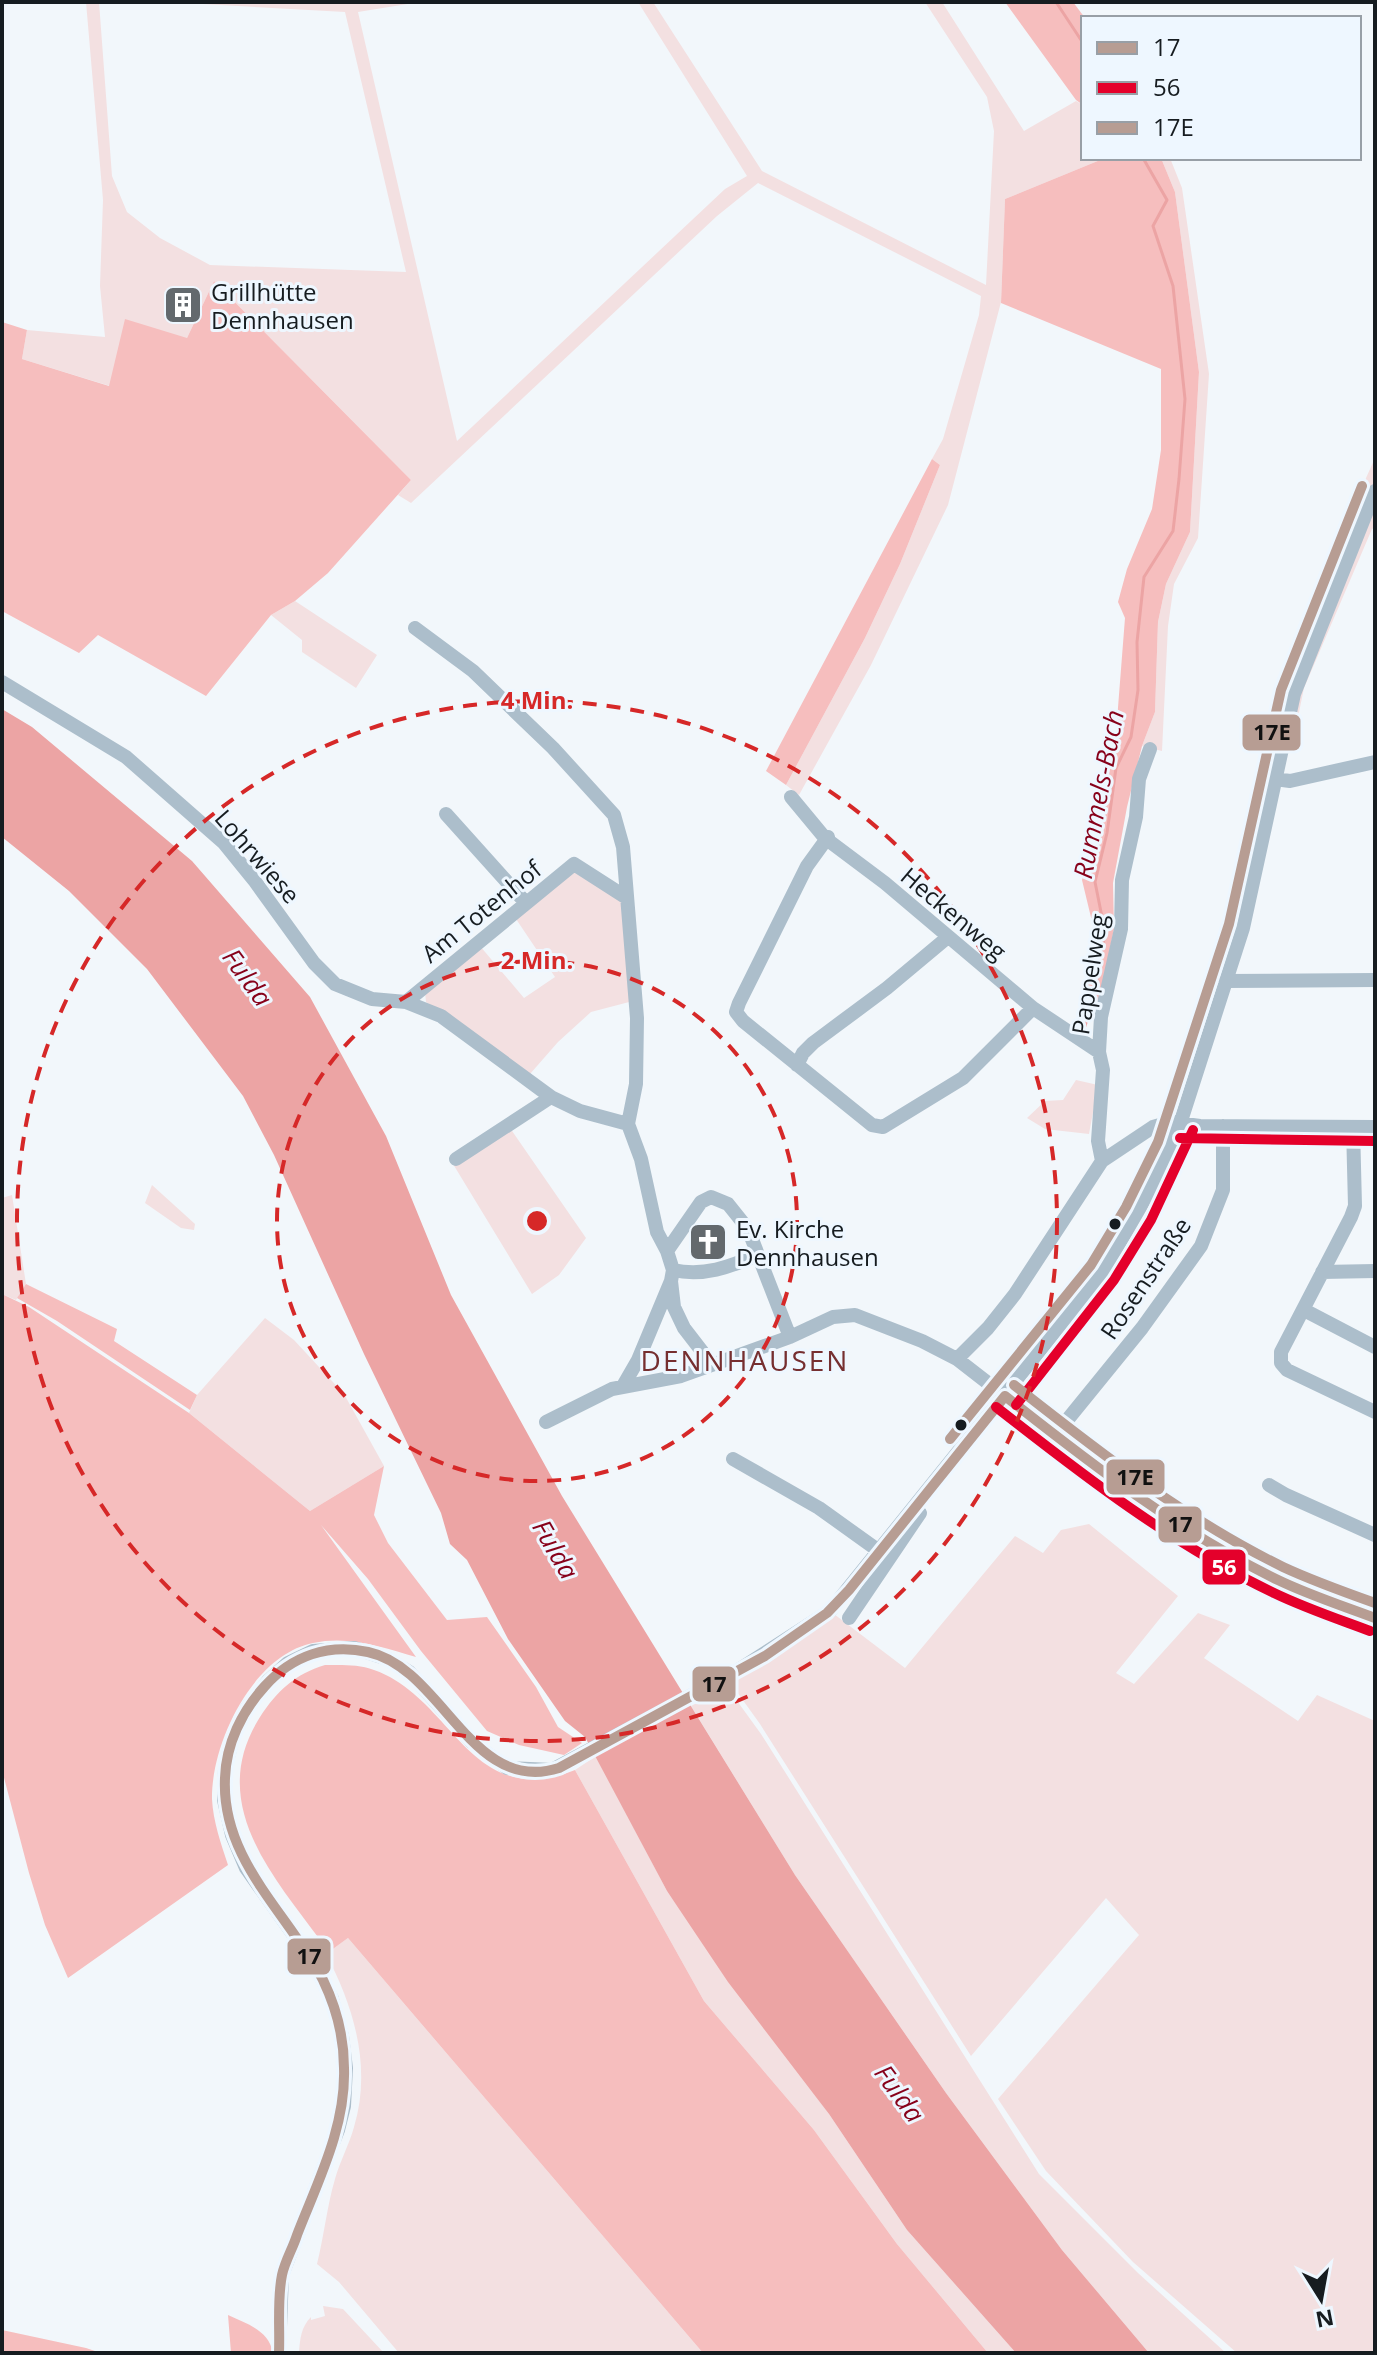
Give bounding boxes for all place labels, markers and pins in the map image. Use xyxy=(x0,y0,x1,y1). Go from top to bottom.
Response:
place label: Grillhütte Dennhausen xyxy=(211,275,354,336)
building icon: Grillhütte Dennhausen xyxy=(162,284,204,326)
centre of rings xyxy=(523,1207,551,1235)
place label: Ev. Kirche Dennhausen xyxy=(736,1212,879,1273)
unlabelled marker xyxy=(1107,1216,1123,1232)
church icon: Ev. Kirche Dennhausen xyxy=(687,1221,729,1263)
unlabelled marker xyxy=(953,1417,969,1433)

